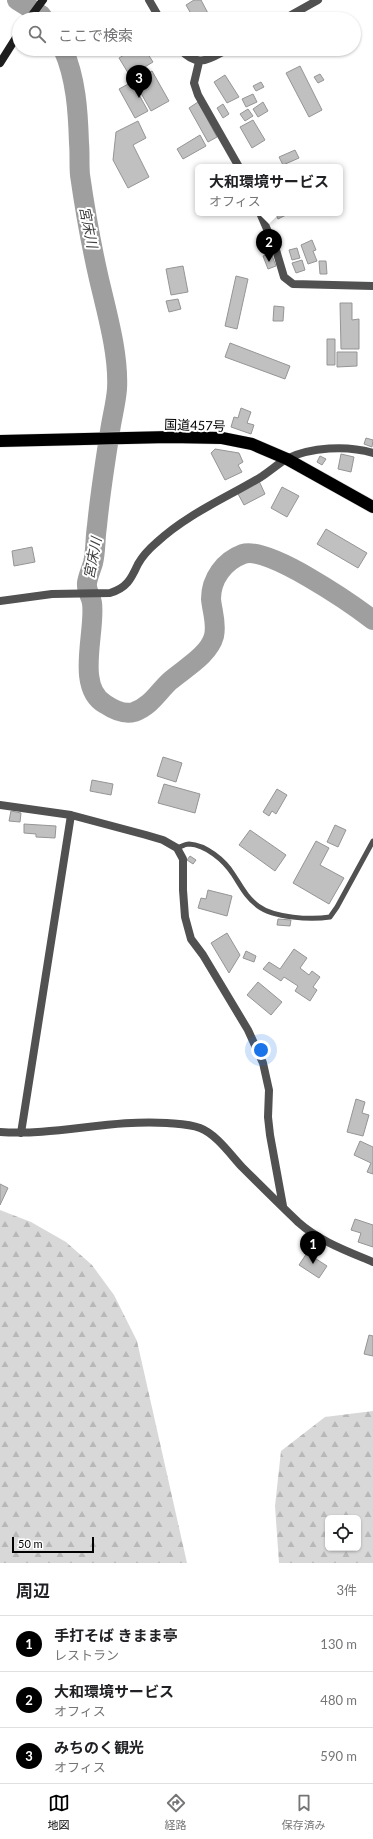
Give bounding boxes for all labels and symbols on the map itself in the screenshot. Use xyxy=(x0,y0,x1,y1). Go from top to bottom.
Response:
pin: 3 xyxy=(126,65,152,98)
water label: 宮床川 xyxy=(77,205,102,251)
pin: 2 xyxy=(256,229,282,262)
street label: 国道457号 xyxy=(164,416,226,434)
water label: 宮床川 xyxy=(80,534,105,580)
your location xyxy=(251,1040,271,1060)
pin: 1 xyxy=(300,1231,326,1264)
scale bar xyxy=(12,1535,94,1554)

